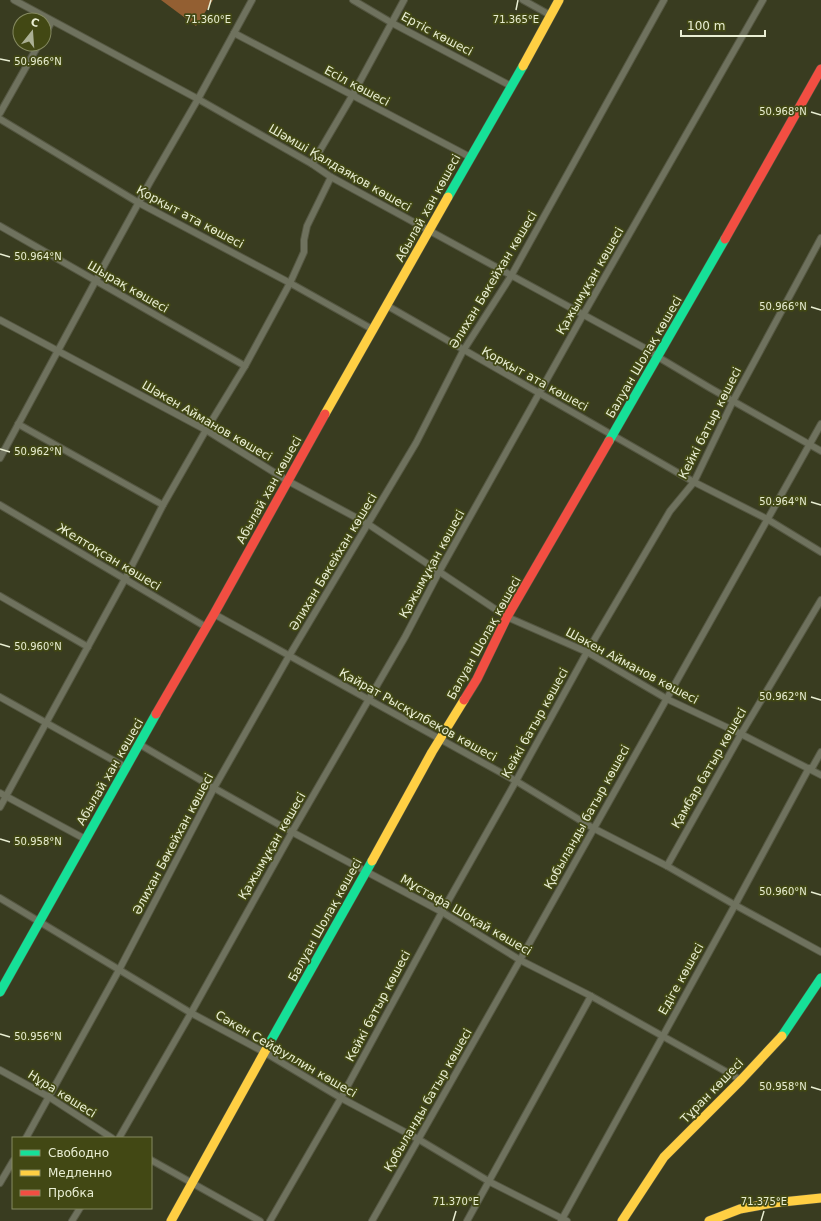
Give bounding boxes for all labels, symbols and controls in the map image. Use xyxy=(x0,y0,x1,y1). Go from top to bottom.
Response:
street label: Ертіс көшесі xyxy=(399,9,475,59)
north arrow xyxy=(12,12,52,52)
scale bar xyxy=(681,12,765,38)
text: 71.360°E xyxy=(185,14,231,25)
text: 71.365°E xyxy=(493,14,539,25)
text: С xyxy=(29,16,41,30)
text: 100 m xyxy=(687,19,725,33)
text: 50.966°N xyxy=(14,56,62,67)
street label: Есіл көшесі xyxy=(322,63,392,109)
text: 50.968°N xyxy=(759,106,807,117)
street label: Шәмші Қалдаяқов көшесі xyxy=(266,121,414,215)
street label: Абылай хан көшесі xyxy=(393,152,463,264)
street label: Қорқыт ата көшесі xyxy=(134,183,246,251)
street label: Әлихан Бөкейхан көшесі xyxy=(446,209,540,351)
street label: Қажымұқан көшесі xyxy=(554,225,626,337)
text: 50.964°N xyxy=(14,251,62,262)
street label: Шырақ көшесі xyxy=(85,258,171,316)
street label: Балуан Шолақ көшесі xyxy=(603,294,685,420)
text: 50.966°N xyxy=(759,301,807,312)
street label: Қорқыт ата көшесі xyxy=(479,344,591,414)
street label: Кейкі батыр көшесі xyxy=(676,365,744,481)
street label: Шәкен Айманов көшесі xyxy=(139,378,275,464)
street label: Абылай хан көшесі xyxy=(234,434,304,546)
text: 50.962°N xyxy=(14,446,62,457)
street label: Әлихан Бөкейхан көшесі xyxy=(286,491,380,633)
text: 50.964°N xyxy=(759,496,807,507)
street label: Қажымұқан көшесі xyxy=(396,507,468,621)
street label: Желтоқсан көшесі xyxy=(55,521,163,593)
street label: Балуан Шолақ көшесі xyxy=(444,574,524,702)
street label: Шәкен Айманов көшесі xyxy=(563,625,701,707)
text: 50.960°N xyxy=(14,641,62,652)
street label: Қайрат Рысқұлбеков көшесі xyxy=(337,666,499,764)
street label: Кейкі батыр көшесі xyxy=(499,666,571,780)
text: 50.962°N xyxy=(759,691,807,702)
street label: Қамбар батыр көшесі xyxy=(669,705,749,831)
street label: Абылай хан көшесі xyxy=(74,716,146,828)
street label: Қобыланды батыр көшесі xyxy=(541,742,633,892)
street label: Әлихан Бөкейхан көшесі xyxy=(130,771,216,917)
street label: Қажымұқан көшесі xyxy=(236,790,308,902)
text: 50.958°N xyxy=(14,836,62,847)
street label: Балуан Шолақ көшесі xyxy=(285,856,365,984)
street label: Мұстафа Шоқай көшесі xyxy=(398,872,534,958)
text: 50.960°N xyxy=(759,886,807,897)
street label: Едіге көшесі xyxy=(656,941,706,1017)
street label: Кейкі батыр көшесі xyxy=(343,948,413,1064)
street label: Сәкен Сейфуллин көшесі xyxy=(213,1008,359,1100)
street label: Қобыланды батыр көшесі xyxy=(381,1026,475,1174)
text: 50.956°N xyxy=(14,1031,62,1042)
street label: Тұран көшесі xyxy=(677,1056,746,1127)
street label: Нұра көшесі xyxy=(25,1067,99,1121)
text: 50.958°N xyxy=(759,1081,807,1092)
legend xyxy=(12,1137,152,1209)
text: Свободно xyxy=(48,1146,109,1160)
text: Медленно xyxy=(48,1166,112,1180)
text: Пробка xyxy=(48,1186,94,1200)
text: 71.370°E xyxy=(433,1196,479,1207)
text: 71.375°E xyxy=(741,1196,787,1207)

